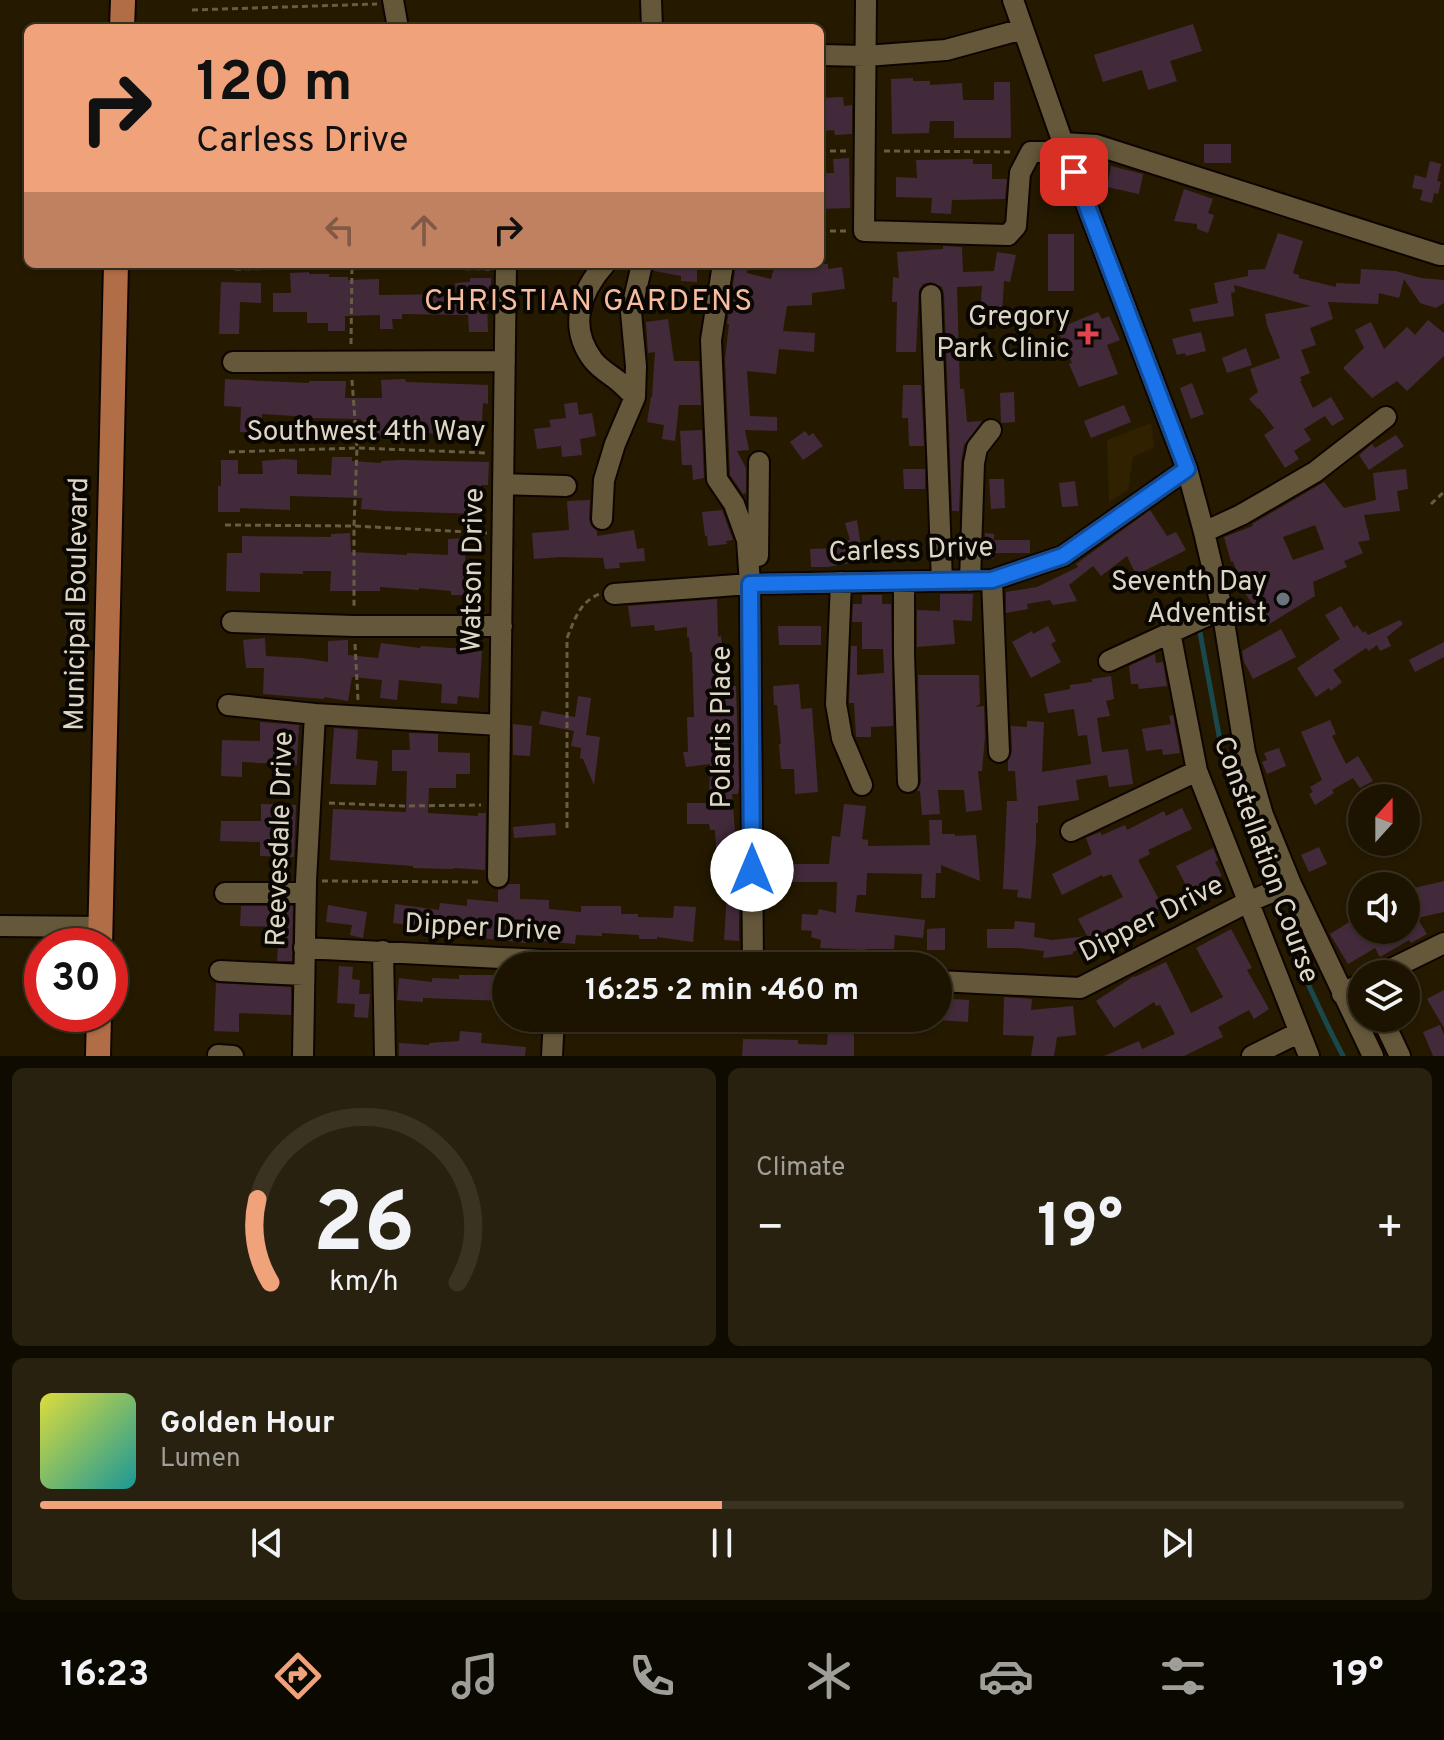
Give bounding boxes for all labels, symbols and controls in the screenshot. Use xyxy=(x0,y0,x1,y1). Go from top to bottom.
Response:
text: 120 m xyxy=(196,50,353,120)
icon: right xyxy=(64,56,168,160)
text: Carless Drive xyxy=(196,119,408,165)
pin xyxy=(1040,138,1108,206)
icon: arrive xyxy=(1052,150,1096,194)
icon: left xyxy=(318,208,362,252)
icon: ahead xyxy=(402,208,446,252)
icon: right xyxy=(486,208,530,252)
district label: CHRISTIAN GARDENS xyxy=(424,284,754,321)
place label: Gregory Park Clinic xyxy=(936,300,1070,368)
marker: Gregory Park Clinic xyxy=(1077,323,1099,345)
street label: Southwest 4th Way xyxy=(246,415,486,451)
street label: Municipal Boulevard xyxy=(58,477,98,731)
street label: Watson Drive xyxy=(455,487,493,653)
street label: Carless Drive xyxy=(828,530,994,572)
place label: Seventh Day Adventist xyxy=(1111,565,1267,633)
marker: Seventh Day Adventist xyxy=(1274,590,1292,608)
street label: Polaris Place xyxy=(705,646,741,808)
street label: Reevesdale Drive xyxy=(259,731,303,947)
street label: Constellation Course xyxy=(1204,732,1326,988)
north arrow xyxy=(1348,784,1420,856)
map controls xyxy=(1348,784,1420,1032)
position arrow xyxy=(710,828,794,912)
street label: Dipper Drive xyxy=(1074,868,1230,972)
button: sound xyxy=(1348,872,1420,944)
street label: Dipper Drive xyxy=(404,907,562,951)
speed limit sign: 30 xyxy=(24,928,128,1032)
button: layers xyxy=(1348,960,1420,1032)
text: 16:25 · 2 min · 460 m xyxy=(585,973,859,1010)
text: Climate xyxy=(756,1152,845,1185)
text: 26 xyxy=(313,1176,415,1281)
text: 19° xyxy=(1037,1192,1123,1268)
text: − xyxy=(756,1202,784,1258)
text: + xyxy=(1376,1202,1404,1258)
text: km/h xyxy=(329,1265,399,1301)
text: Golden Hour xyxy=(160,1406,334,1443)
text: Lumen xyxy=(160,1443,241,1476)
icon: previous xyxy=(245,1521,289,1565)
icon: pause xyxy=(700,1521,744,1565)
icon: next xyxy=(1155,1521,1199,1565)
icon: directions xyxy=(270,1648,326,1704)
icon: music xyxy=(447,1648,503,1704)
icon: phone xyxy=(624,1648,680,1704)
icon: climate xyxy=(801,1648,857,1704)
icon: car xyxy=(978,1648,1034,1704)
icon: filters xyxy=(1155,1648,1211,1704)
text: 16:23 xyxy=(60,1653,149,1699)
text: 19° xyxy=(1332,1653,1384,1699)

